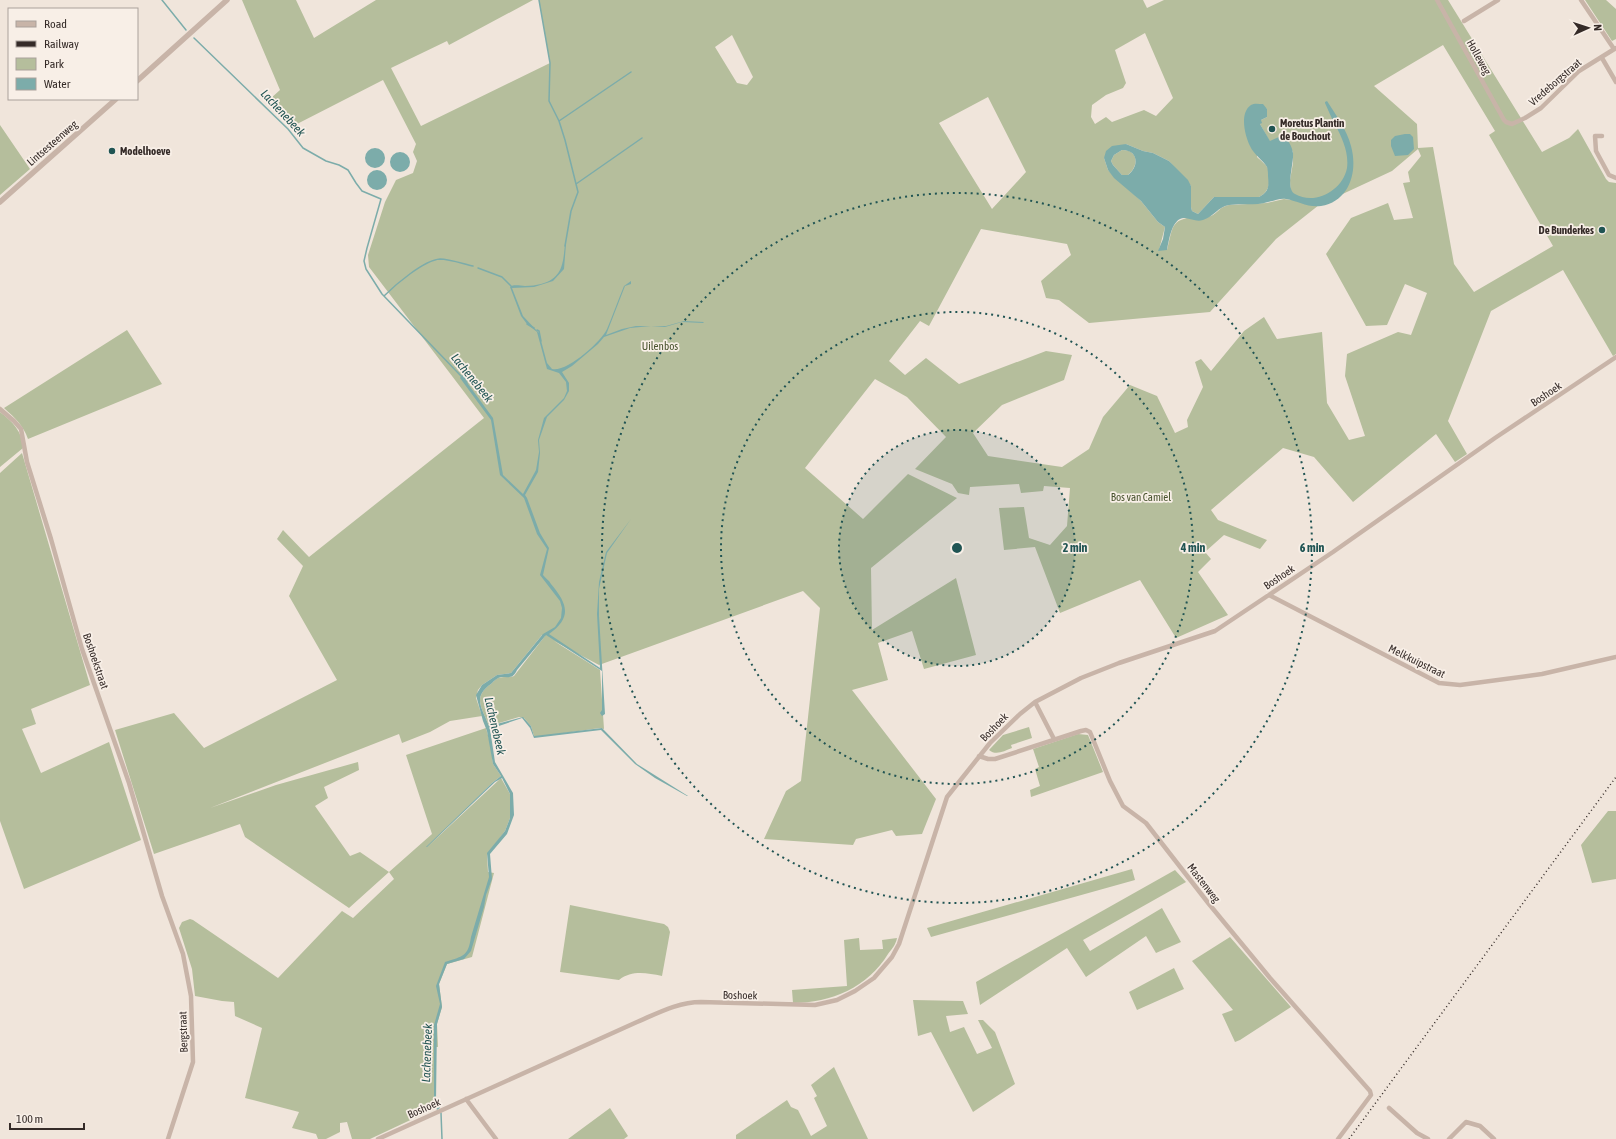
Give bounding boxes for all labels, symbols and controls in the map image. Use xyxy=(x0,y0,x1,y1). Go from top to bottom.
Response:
legend xyxy=(8,8,138,100)
north arrow xyxy=(1568,8,1608,48)
text: Road xyxy=(44,17,67,31)
text: N xyxy=(1592,24,1604,31)
text: Railway xyxy=(44,37,79,51)
street label: Holleweg xyxy=(1464,37,1494,77)
street label: Vredeborgstraat xyxy=(1526,56,1584,108)
text: Park xyxy=(44,57,65,71)
text: Water xyxy=(44,77,71,91)
water label: Lachenebeek xyxy=(258,87,309,140)
place label: Moretus Plantin de Bouchout xyxy=(1280,117,1344,142)
street label: Lintsesteenweg xyxy=(24,118,80,168)
marker: Moretus Plantin de Bouchout xyxy=(1267,124,1277,134)
place label: Modelhoeve xyxy=(120,145,170,157)
marker: Modelhoeve xyxy=(107,146,117,156)
place label: De Bunderkes xyxy=(1539,224,1594,236)
marker: De Bunderkes xyxy=(1597,225,1607,235)
park label: Uilenbos xyxy=(642,340,678,352)
water label: Lachenebeek xyxy=(448,351,496,406)
street label: Boshoek xyxy=(1528,379,1564,409)
park label: Bos van Camiel xyxy=(1111,491,1171,503)
centre of rings xyxy=(950,541,964,555)
text: 2 min xyxy=(1063,541,1087,555)
text: 4 min xyxy=(1180,541,1205,555)
text: 6 min xyxy=(1300,541,1324,555)
street label: Boshoek xyxy=(1261,562,1297,592)
street label: Boshoekstraat xyxy=(81,632,111,690)
street label: Melkkuipstraat xyxy=(1387,642,1447,680)
water label: Lachenebeek xyxy=(482,696,509,757)
street label: Boshoek xyxy=(978,710,1010,744)
street label: Mastenweg xyxy=(1185,861,1223,905)
street label: Boshoek xyxy=(723,989,758,1001)
street label: Bergstraat xyxy=(176,1011,190,1053)
water label: Lachenebeek xyxy=(419,1023,435,1083)
street label: Boshoek xyxy=(406,1095,442,1121)
scale bar xyxy=(10,1105,84,1131)
text: 100 m xyxy=(16,1112,43,1126)

